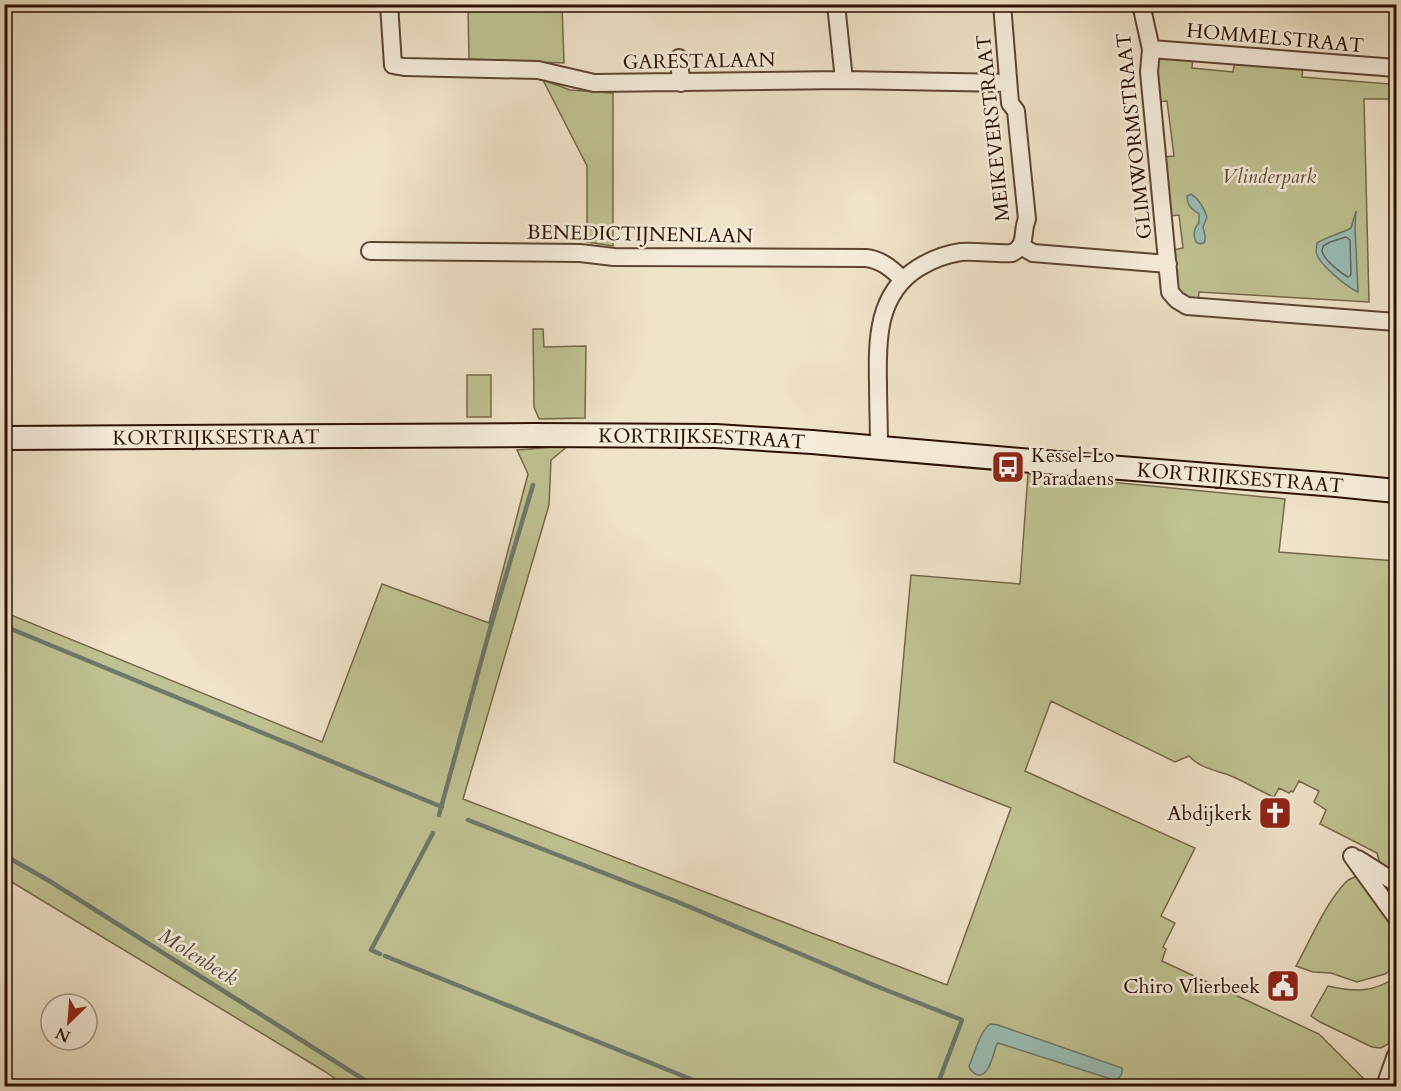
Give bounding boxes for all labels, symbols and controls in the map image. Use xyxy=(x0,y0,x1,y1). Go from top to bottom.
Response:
street label: HOMMELSTRAAT xyxy=(1185,17,1365,59)
street label: GLIMWORMSTRAAT xyxy=(1110,31,1158,241)
street label: MEIKEVERSTRAAT xyxy=(970,33,1016,223)
street label: GARESTALAAN xyxy=(622,46,776,76)
park label: Vlinderpark xyxy=(1222,163,1316,190)
street label: BENEDICTIJNENLAAN xyxy=(527,219,753,249)
street label: KORTRIJKSESTRAAT xyxy=(598,422,807,455)
street label: KORTRIJKSESTRAAT xyxy=(112,423,320,451)
place label: Kessel-Lo Paradaens xyxy=(1031,442,1115,492)
bus stop icon: Kessel-Lo Paradaens xyxy=(990,449,1026,485)
street label: KORTRIJKSESTRAAT xyxy=(1136,456,1345,499)
church icon: Abdijkerk xyxy=(1257,795,1293,831)
place label: Abdijkerk xyxy=(1167,800,1252,827)
water label: Molenbeek xyxy=(153,921,244,993)
public building icon: Chiro Vlierbeek xyxy=(1265,968,1301,1004)
place label: Chiro Vlierbeek xyxy=(1123,973,1260,1000)
north arrow xyxy=(39,992,99,1052)
text: N xyxy=(52,1022,74,1048)

